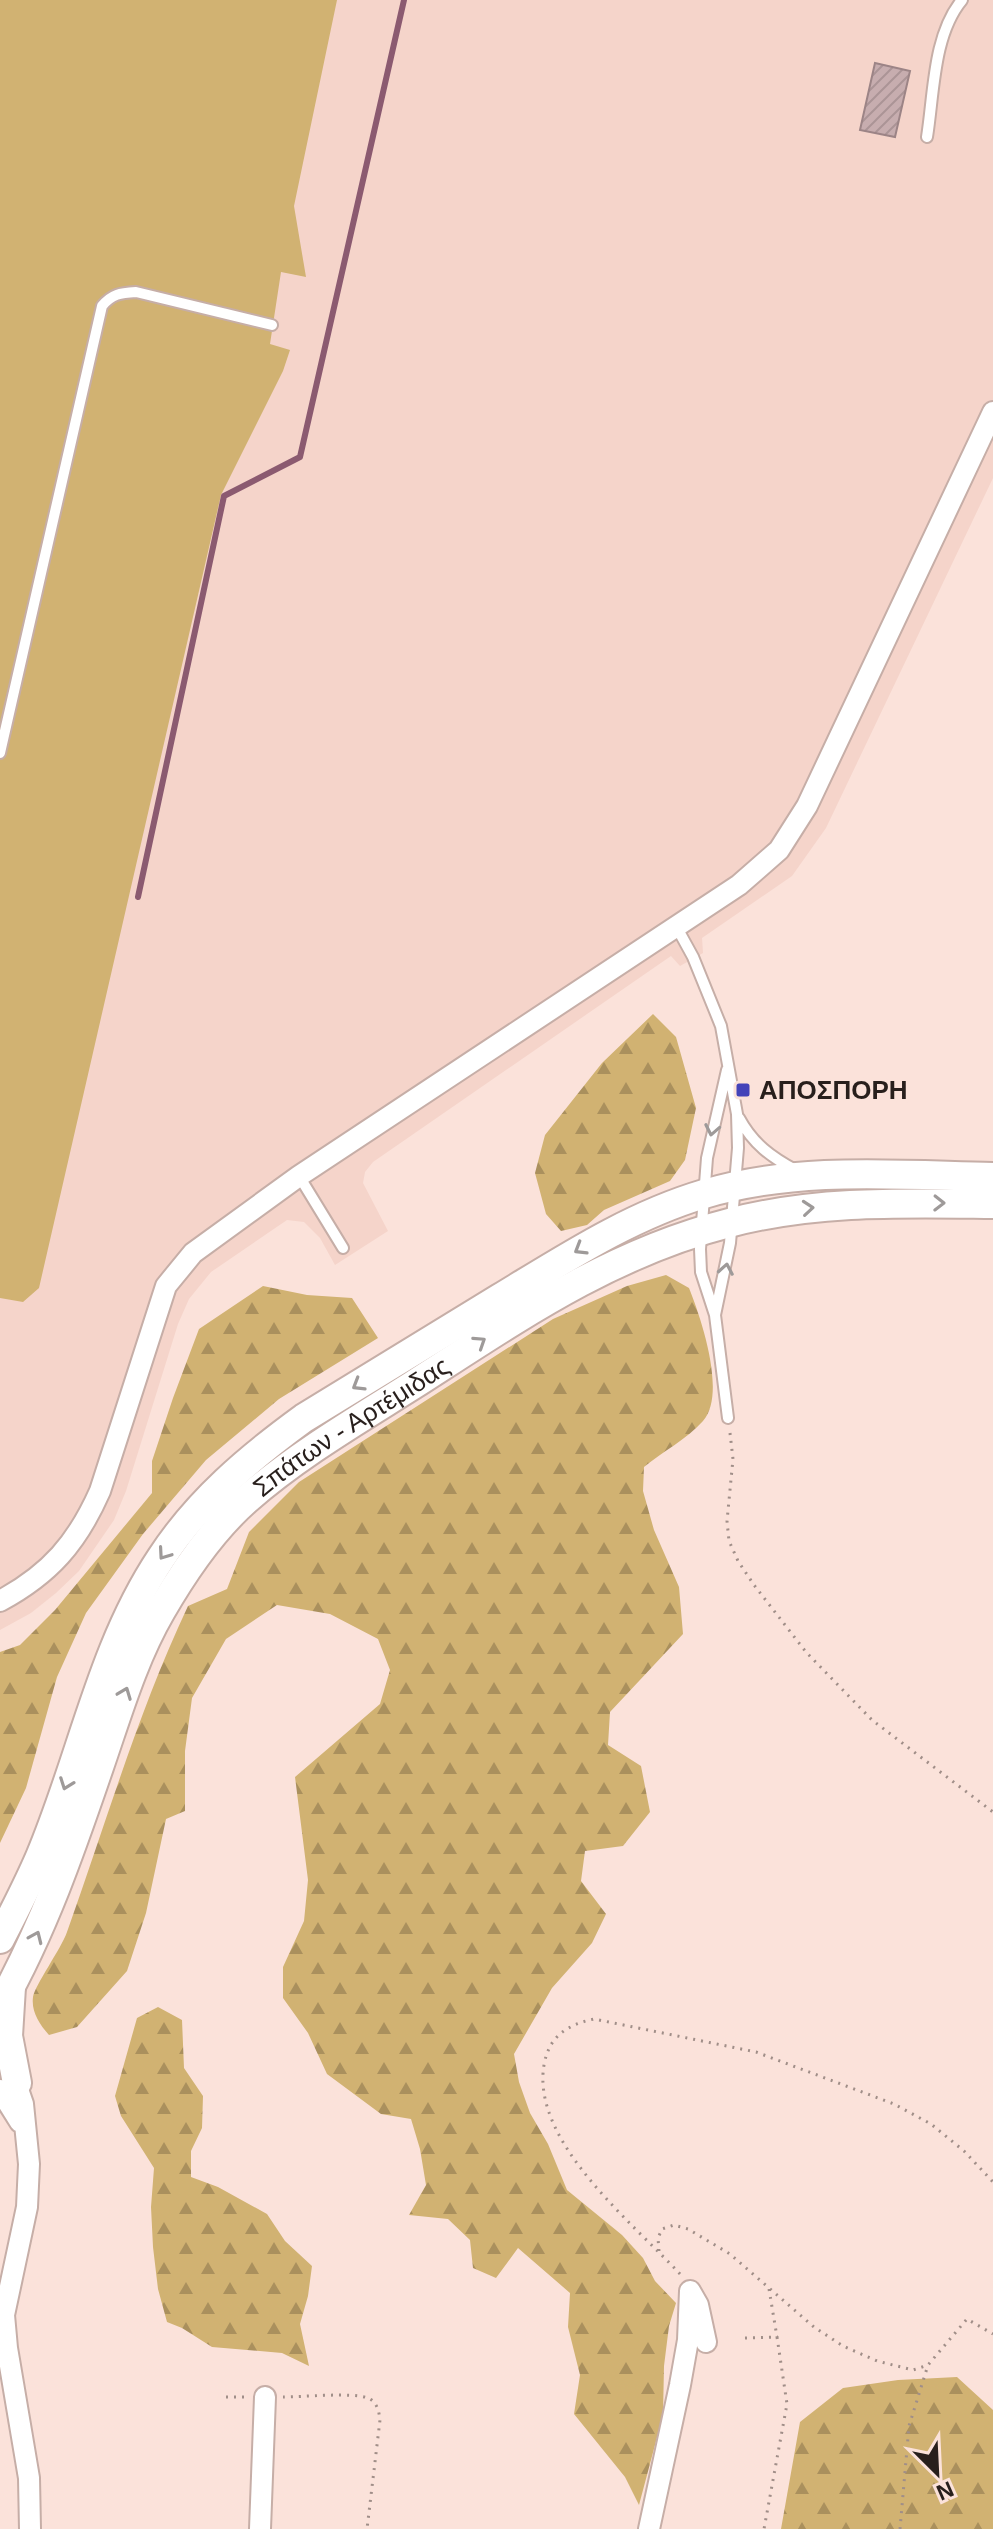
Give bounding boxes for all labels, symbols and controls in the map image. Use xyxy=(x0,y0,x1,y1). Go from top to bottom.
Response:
place label: ΑΠΟΣΠΟΡΗ xyxy=(759,1075,908,1105)
marker: ΑΠΟΣΠΟΡΗ xyxy=(734,1081,752,1099)
one-way arrow xyxy=(705,1123,722,1137)
one-way arrow xyxy=(933,1194,946,1212)
one-way arrow xyxy=(802,1199,815,1216)
one-way arrow xyxy=(574,1240,589,1255)
one-way arrow xyxy=(716,1262,733,1275)
one-way arrow xyxy=(471,1337,486,1352)
street label: Σπάτων - Αρτέμιδας xyxy=(247,1351,455,1503)
one-way arrow xyxy=(352,1375,367,1390)
one-way arrow xyxy=(159,1546,174,1560)
one-way arrow xyxy=(115,1687,132,1701)
one-way arrow xyxy=(59,1776,76,1790)
one-way arrow xyxy=(26,1930,42,1945)
north arrow xyxy=(897,2433,977,2513)
text: N xyxy=(933,2476,957,2505)

